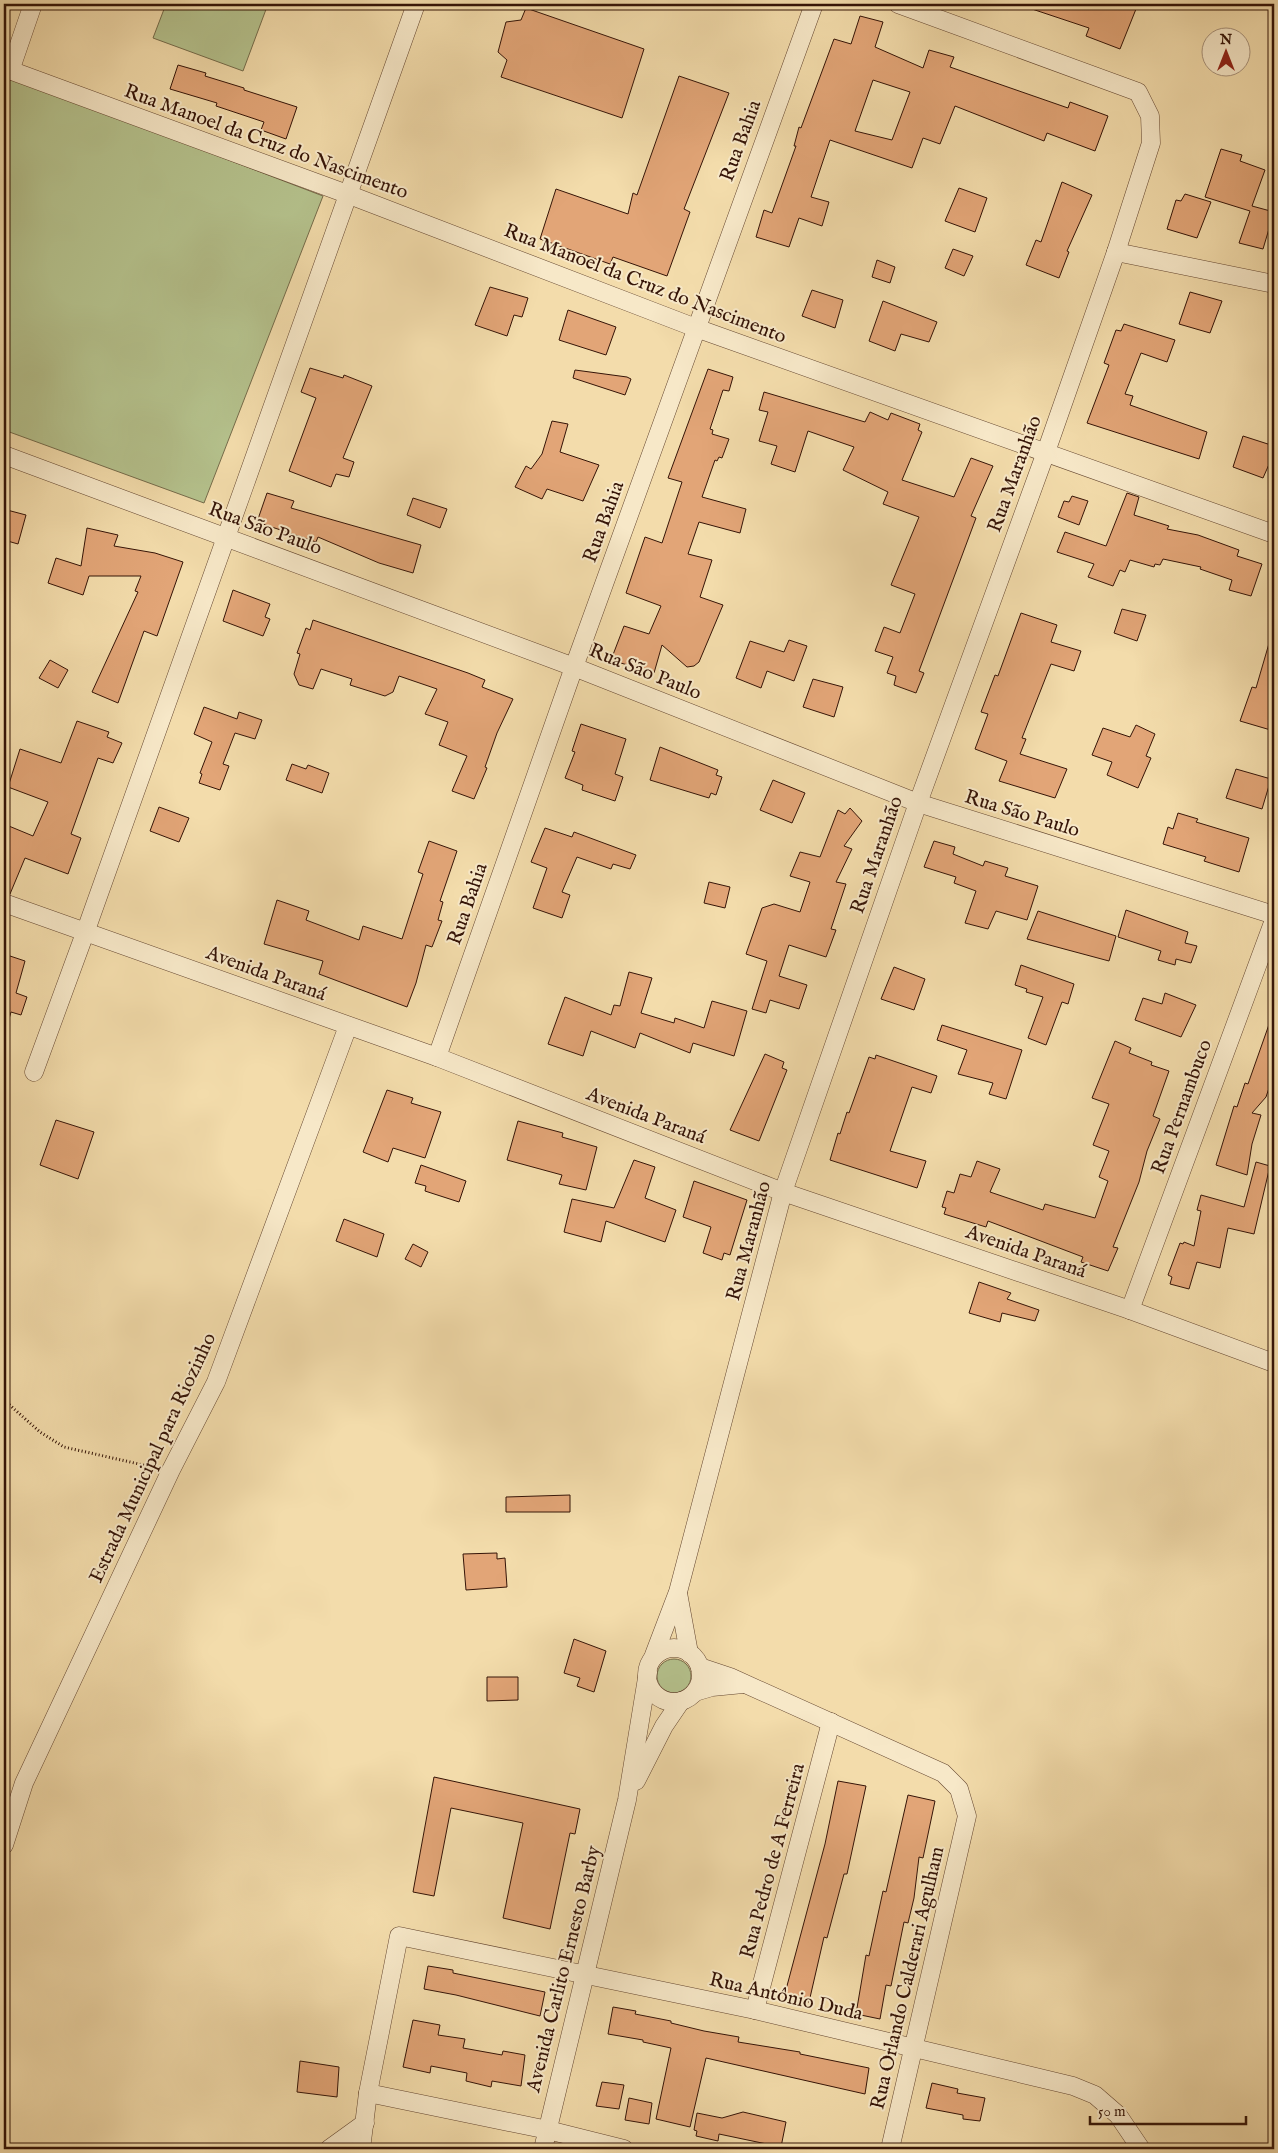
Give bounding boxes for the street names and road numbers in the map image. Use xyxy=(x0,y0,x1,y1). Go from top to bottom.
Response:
street label: Rua Manoel da Cruz do Nascimento xyxy=(121,79,412,205)
street label: Rua Bahia xyxy=(715,96,767,185)
street label: Rua Manoel da Cruz do Nascimento xyxy=(500,218,790,350)
street label: Rua Maranhão xyxy=(982,412,1048,536)
street label: Rua Bahia xyxy=(578,477,630,566)
street label: Rua São Paulo xyxy=(205,497,325,561)
street label: Rua São Paulo xyxy=(585,638,705,706)
street label: Rua São Paulo xyxy=(961,785,1083,843)
street label: Rua Maranhão xyxy=(845,793,909,917)
street label: Rua Bahia xyxy=(442,859,494,948)
street label: Avenida Paraná xyxy=(202,940,330,1007)
street label: Rua Pernambuco xyxy=(1146,1036,1218,1178)
street label: Avenida Paraná xyxy=(582,1081,710,1150)
street label: Rua Maranhão xyxy=(721,1178,777,1303)
street label: Avenida Paraná xyxy=(961,1219,1090,1284)
street label: Estrada Municipal para Riozinho xyxy=(84,1329,222,1587)
street label: Rua Pedro de A Ferreira xyxy=(735,1760,811,1961)
street label: Avenida Carlito Ernesto Barby xyxy=(521,1843,607,2096)
street label: Rua Orlando Calderari Agulham xyxy=(866,1844,950,2112)
street label: Rua Antônio Duda xyxy=(707,1967,866,2027)

